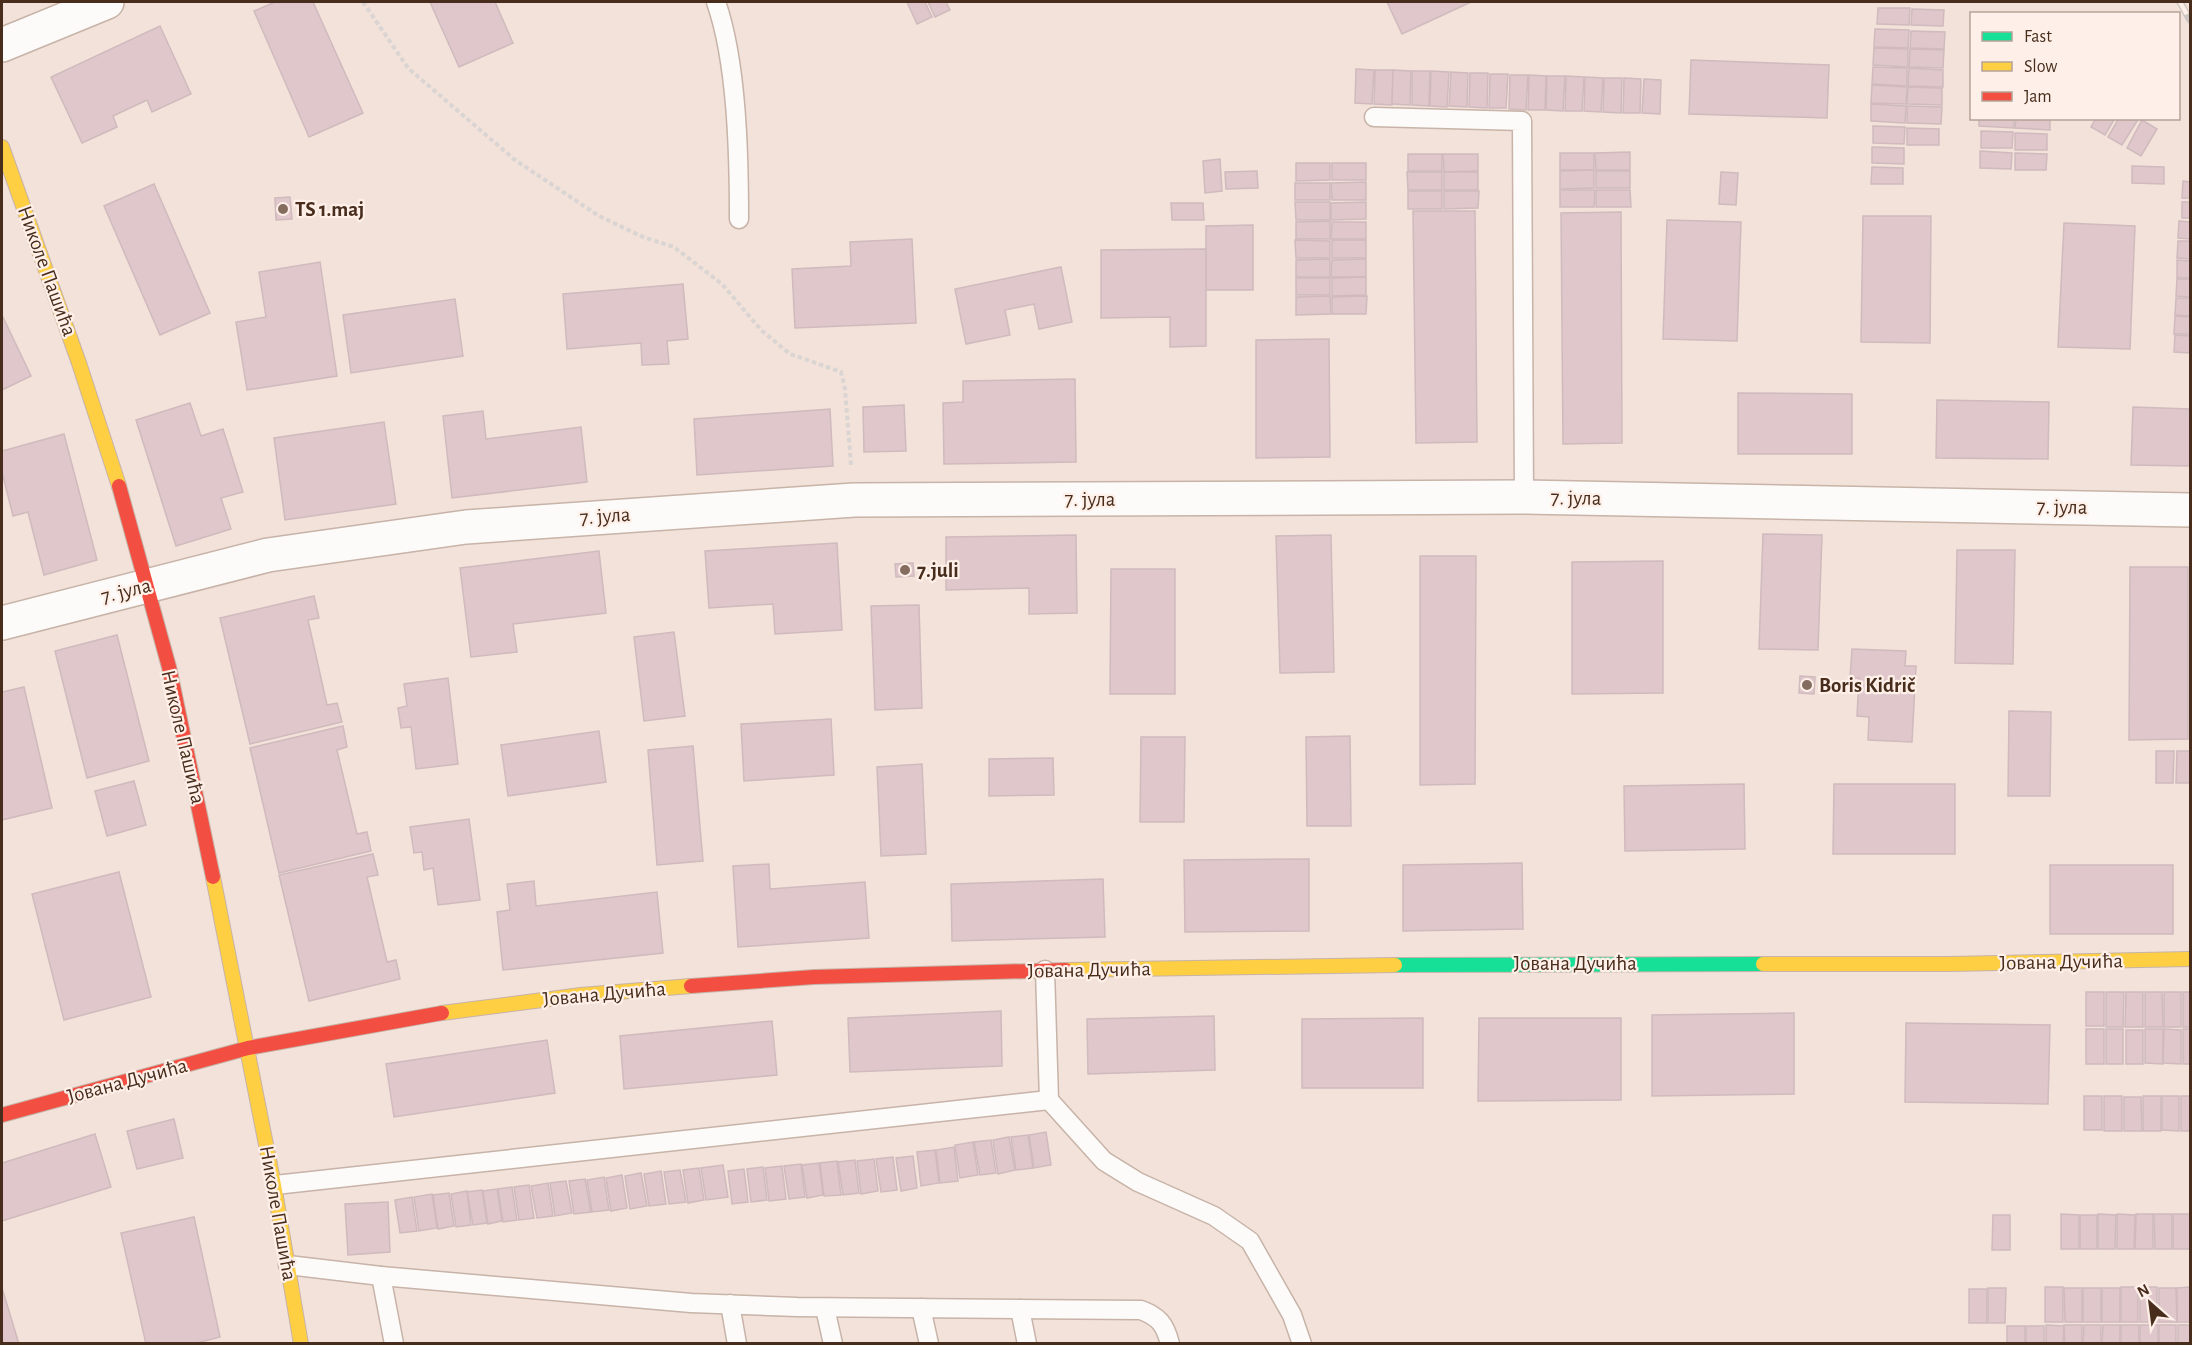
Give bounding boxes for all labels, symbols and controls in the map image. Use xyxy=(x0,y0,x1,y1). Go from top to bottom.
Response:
legend xyxy=(1970,12,2180,120)
text: Fast xyxy=(2024,28,2052,46)
text: Slow xyxy=(2024,58,2057,76)
text: Jam xyxy=(2024,88,2052,106)
place label: TS 1.maj xyxy=(295,199,364,220)
marker: TS 1.maj xyxy=(276,202,290,216)
street label: Николе Пашића xyxy=(14,203,80,339)
street label: 7. јула xyxy=(1550,487,1602,509)
street label: 7. јула xyxy=(1065,489,1116,510)
street label: 7. јула xyxy=(2036,496,2088,518)
street label: 7. јула xyxy=(579,504,631,528)
place label: 7.juli xyxy=(917,560,959,581)
marker: 7.juli xyxy=(898,563,912,577)
street label: 7. јула xyxy=(99,575,154,607)
street label: Николе Пашића xyxy=(157,668,209,806)
place label: Boris Kidrič xyxy=(1819,675,1916,696)
marker: Boris Kidrič xyxy=(1800,678,1814,692)
street label: Јована Дучића xyxy=(1999,950,2123,974)
street label: Јована Дучића xyxy=(1513,953,1637,974)
street label: Јована Дучића xyxy=(1027,958,1151,982)
street label: Јована Дучића xyxy=(541,978,667,1010)
street label: Јована Дучића xyxy=(65,1055,190,1107)
street label: Николе Пашића xyxy=(256,1144,300,1283)
north arrow xyxy=(2120,1273,2180,1333)
text: N xyxy=(2135,1281,2152,1300)

